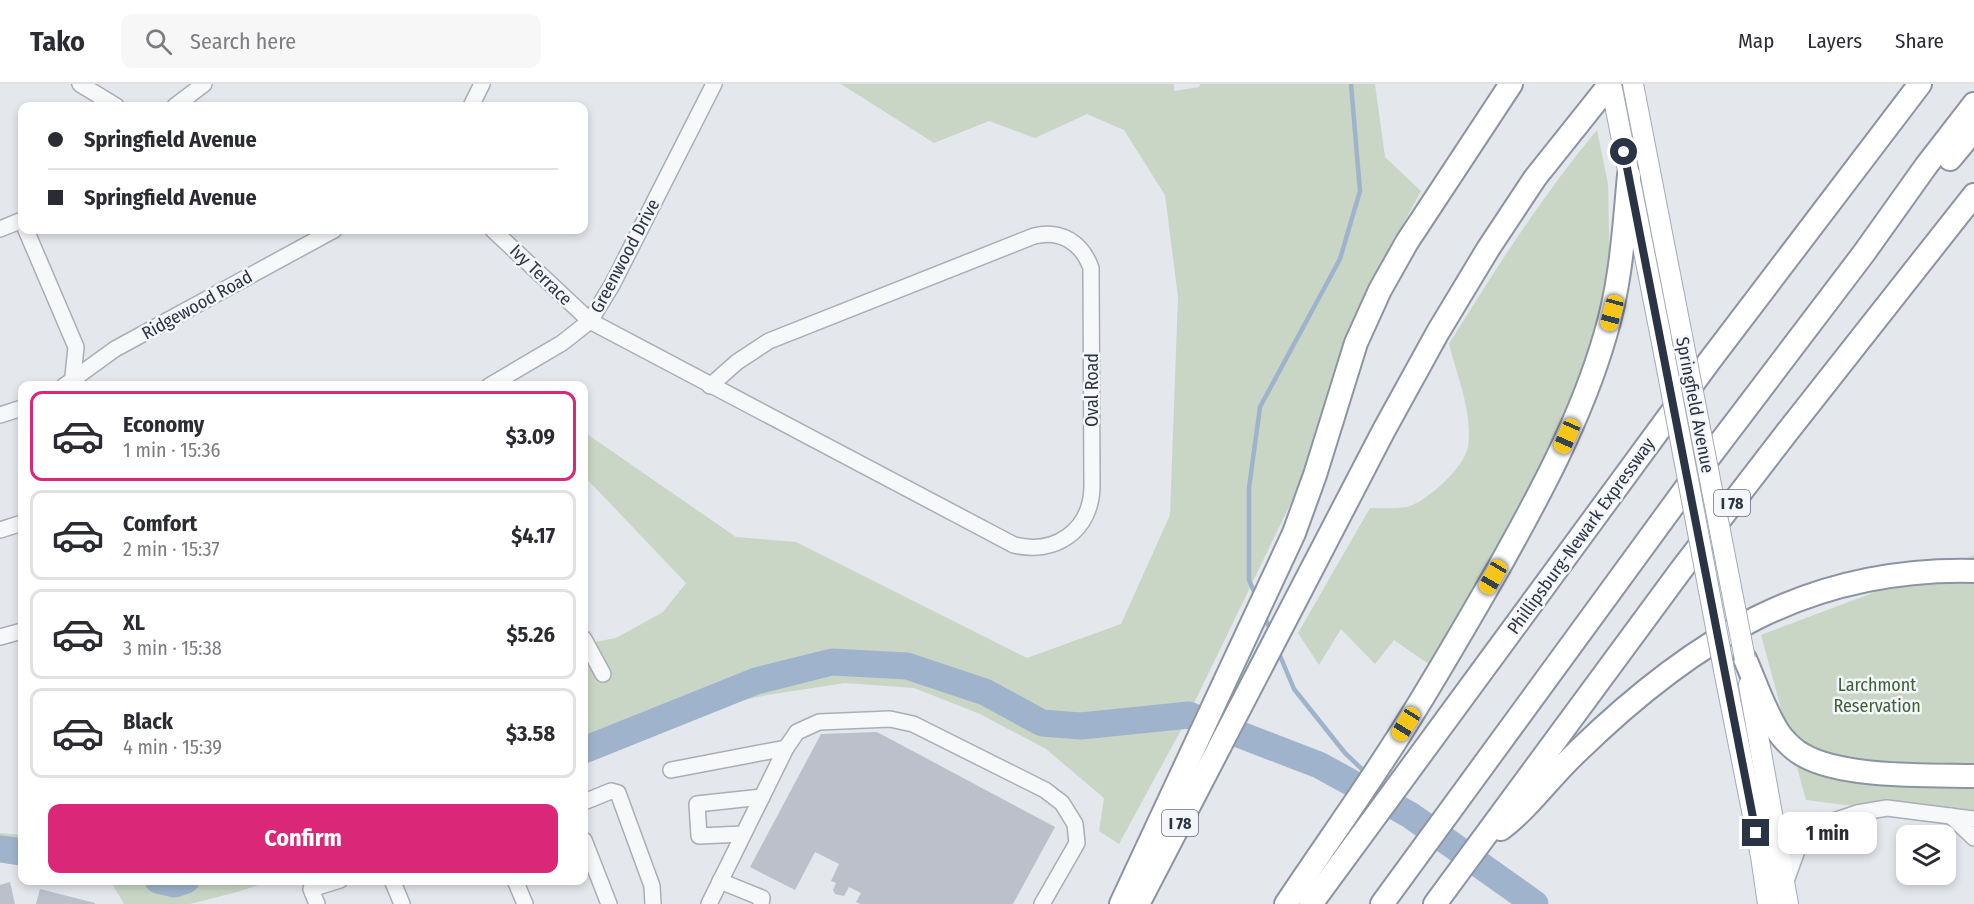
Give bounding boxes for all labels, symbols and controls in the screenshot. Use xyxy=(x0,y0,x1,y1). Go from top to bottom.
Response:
search box xyxy=(121,14,541,68)
text: Tako xyxy=(30,25,85,58)
icon: search xyxy=(142,25,175,58)
text: Search here xyxy=(190,28,296,55)
text: Map xyxy=(1738,28,1774,54)
text: Layers xyxy=(1807,28,1862,54)
text: Share xyxy=(1895,28,1944,54)
text: Springfield Avenue xyxy=(84,126,257,153)
route start xyxy=(1610,138,1637,165)
text: Springfield Avenue xyxy=(84,184,257,211)
street label: Greenwood Drive xyxy=(586,195,664,317)
street label: Ivy Terrace xyxy=(505,240,577,310)
street label: Ridgewood Road xyxy=(138,266,256,344)
car xyxy=(1599,293,1625,333)
street label: Springfield Avenue xyxy=(1671,335,1719,475)
street label: Oval Road xyxy=(1081,353,1103,427)
icon: car xyxy=(51,409,105,463)
text: Economy xyxy=(123,411,204,438)
car xyxy=(1551,416,1583,456)
text: $3.09 xyxy=(506,423,555,450)
street label: Phillipsburg-Newark Expressway xyxy=(1502,434,1660,638)
text: 1 min · 15:36 xyxy=(123,438,220,462)
road number: I 78 xyxy=(1714,490,1750,516)
icon: car xyxy=(51,508,105,562)
text: Comfort xyxy=(123,510,197,537)
text: $4.17 xyxy=(511,522,555,549)
text: 2 min · 15:37 xyxy=(123,537,220,561)
car xyxy=(1476,557,1510,597)
icon: car xyxy=(51,607,105,661)
text: XL xyxy=(123,609,145,636)
text: $5.26 xyxy=(507,621,555,648)
text: 3 min · 15:38 xyxy=(123,636,222,660)
park label: Larchmont Reservation xyxy=(1833,674,1921,717)
car xyxy=(1389,704,1423,744)
icon: car xyxy=(51,706,105,760)
text: Black xyxy=(123,708,173,735)
text: $3.58 xyxy=(506,720,555,747)
text: 4 min · 15:39 xyxy=(123,735,222,759)
button: Confirm xyxy=(48,804,558,873)
road number: I 78 xyxy=(1162,810,1198,836)
callout: 1 min xyxy=(1777,812,1876,854)
route end xyxy=(1742,819,1769,846)
text: 1 min xyxy=(1806,821,1849,845)
map controls xyxy=(1896,825,1956,885)
button: layers xyxy=(1896,825,1956,885)

